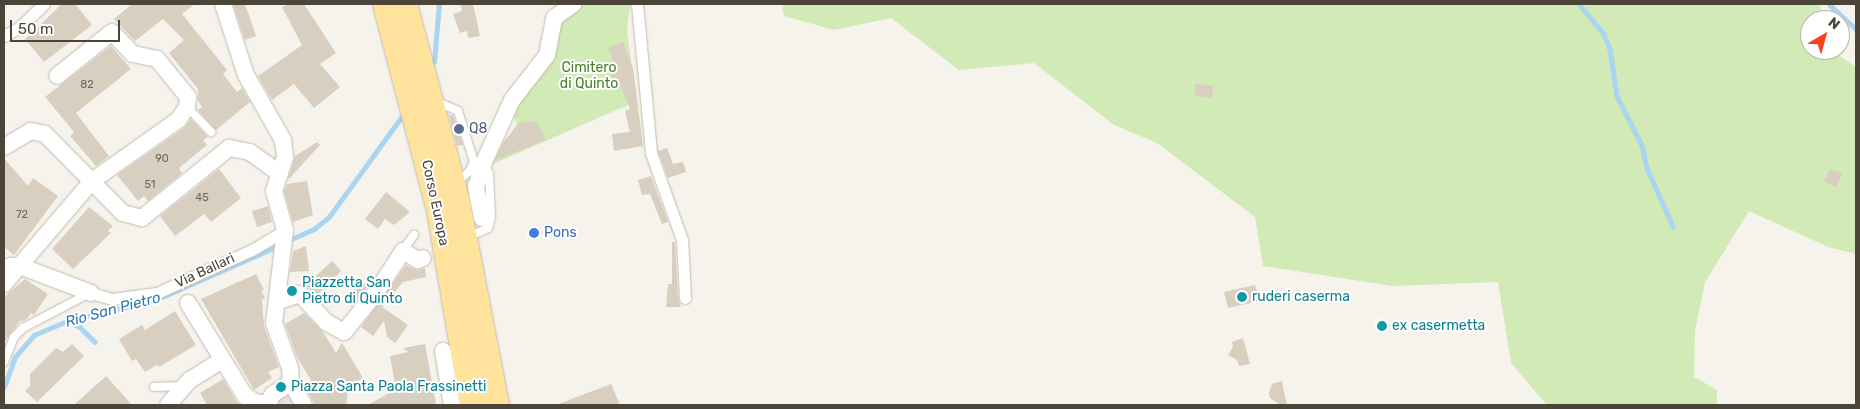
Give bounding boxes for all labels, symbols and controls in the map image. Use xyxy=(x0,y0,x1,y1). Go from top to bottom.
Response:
scale bar xyxy=(12,10,122,42)
north arrow xyxy=(1800,10,1850,60)
text: N xyxy=(1825,14,1843,33)
text: 50 m xyxy=(18,20,53,38)
park label: Cimitero di Quinto xyxy=(560,60,618,92)
house number: 82 xyxy=(80,78,94,92)
place label: Q8 xyxy=(469,121,487,137)
marker: Q8 xyxy=(453,123,465,135)
house number: 90 xyxy=(155,152,169,166)
street label: Corso Europa xyxy=(418,159,452,247)
house number: 51 xyxy=(144,178,156,192)
house number: 45 xyxy=(195,191,209,205)
house number: 72 xyxy=(16,208,28,222)
place label: Pons xyxy=(544,225,577,241)
marker: Pons xyxy=(528,227,540,239)
street label: Via Ballari xyxy=(172,250,238,292)
place label: Piazzetta San Pietro di Quinto xyxy=(302,275,403,308)
marker: Piazzetta San Pietro di Quinto xyxy=(286,285,298,297)
water label: Rio San Pietro xyxy=(63,289,163,331)
place label: ruderi caserma xyxy=(1252,289,1350,305)
marker: ruderi caserma xyxy=(1236,291,1248,303)
place label: ex casermetta xyxy=(1392,318,1485,334)
marker: ex casermetta xyxy=(1376,320,1388,332)
place label: Piazza Santa Paola Frassinetti xyxy=(291,379,486,395)
marker: Piazza Santa Paola Frassinetti xyxy=(275,381,287,393)

